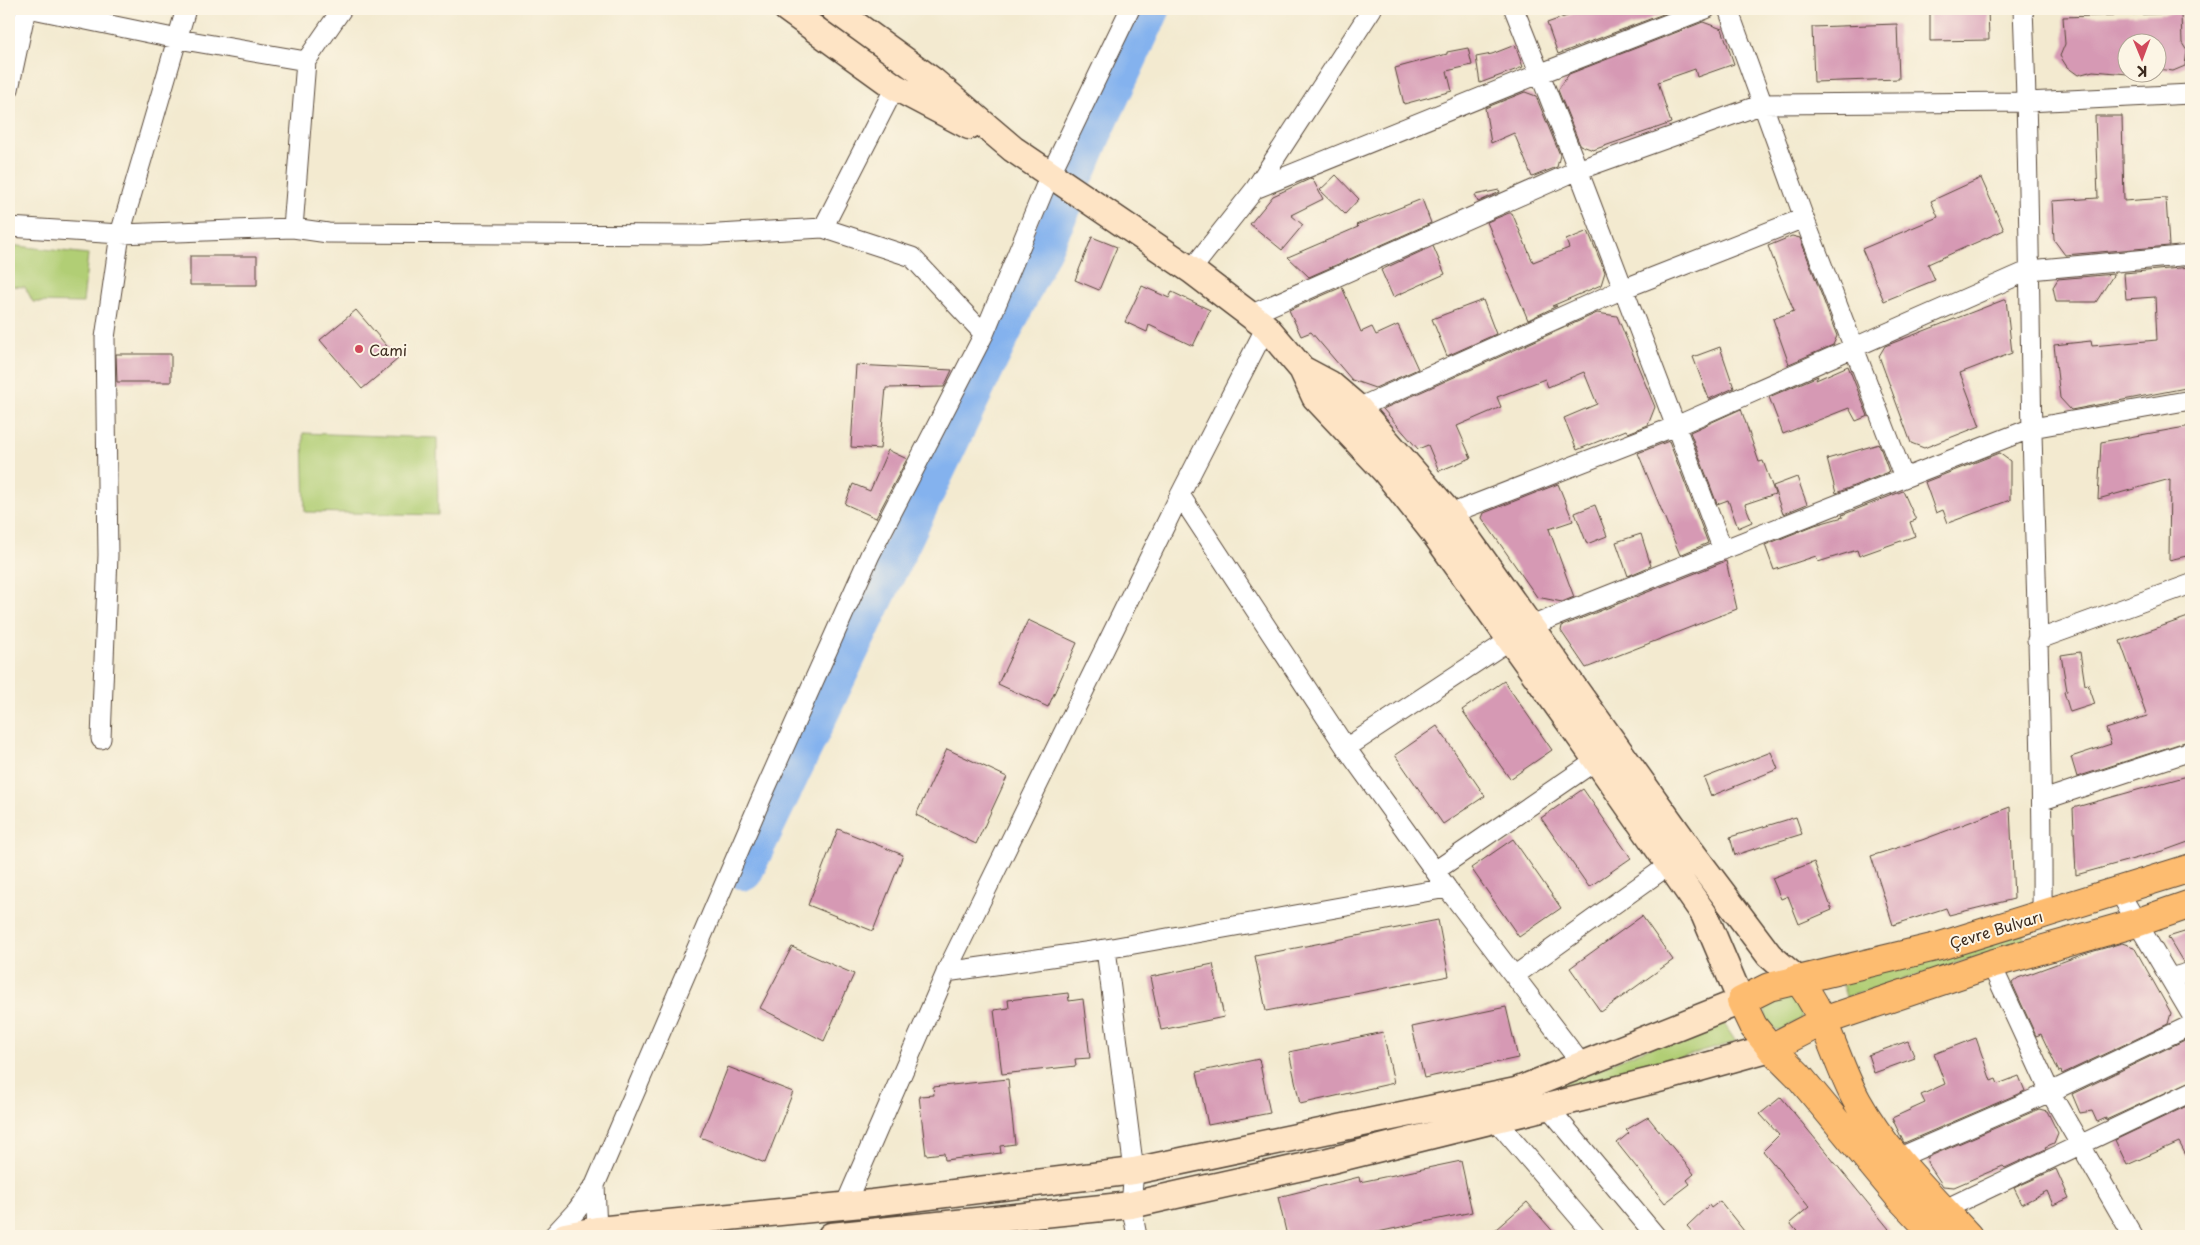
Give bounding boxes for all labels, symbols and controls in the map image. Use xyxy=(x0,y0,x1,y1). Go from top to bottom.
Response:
north arrow xyxy=(2118,32,2168,82)
text: K xyxy=(2137,61,2148,82)
place label: Cami xyxy=(369,338,407,361)
marker: Cami xyxy=(353,343,365,355)
street label: Çevre Bulvarı xyxy=(1946,904,2046,954)

